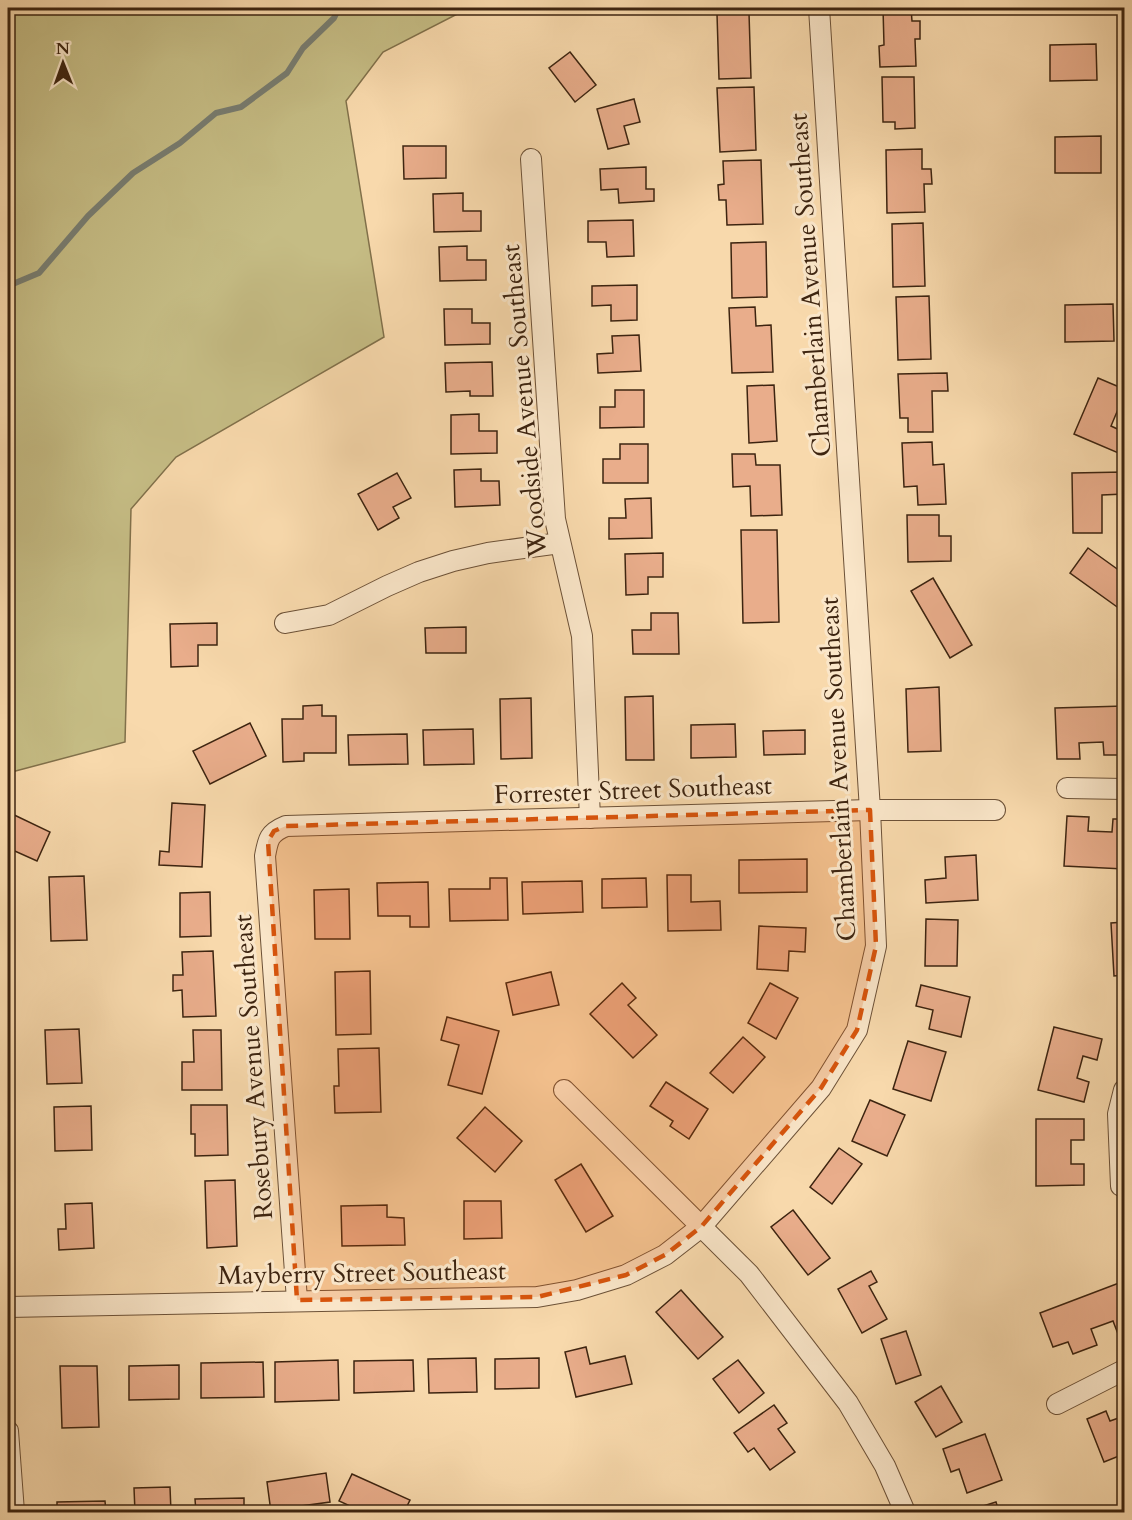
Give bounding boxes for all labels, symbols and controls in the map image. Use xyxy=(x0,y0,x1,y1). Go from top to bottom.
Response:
north arrow xyxy=(33,33,93,93)
text: N xyxy=(56,38,70,60)
street label: Chamberlain Avenue Southeast xyxy=(781,112,839,458)
street label: Woodside Avenue Southeast xyxy=(493,243,555,560)
street label: Chamberlain Avenue Southeast xyxy=(812,596,864,942)
street label: Forrester Street Southeast xyxy=(493,768,773,812)
street label: Rosebury Avenue Southeast xyxy=(225,913,281,1221)
street label: Mayberry Street Southeast xyxy=(218,1253,506,1293)

